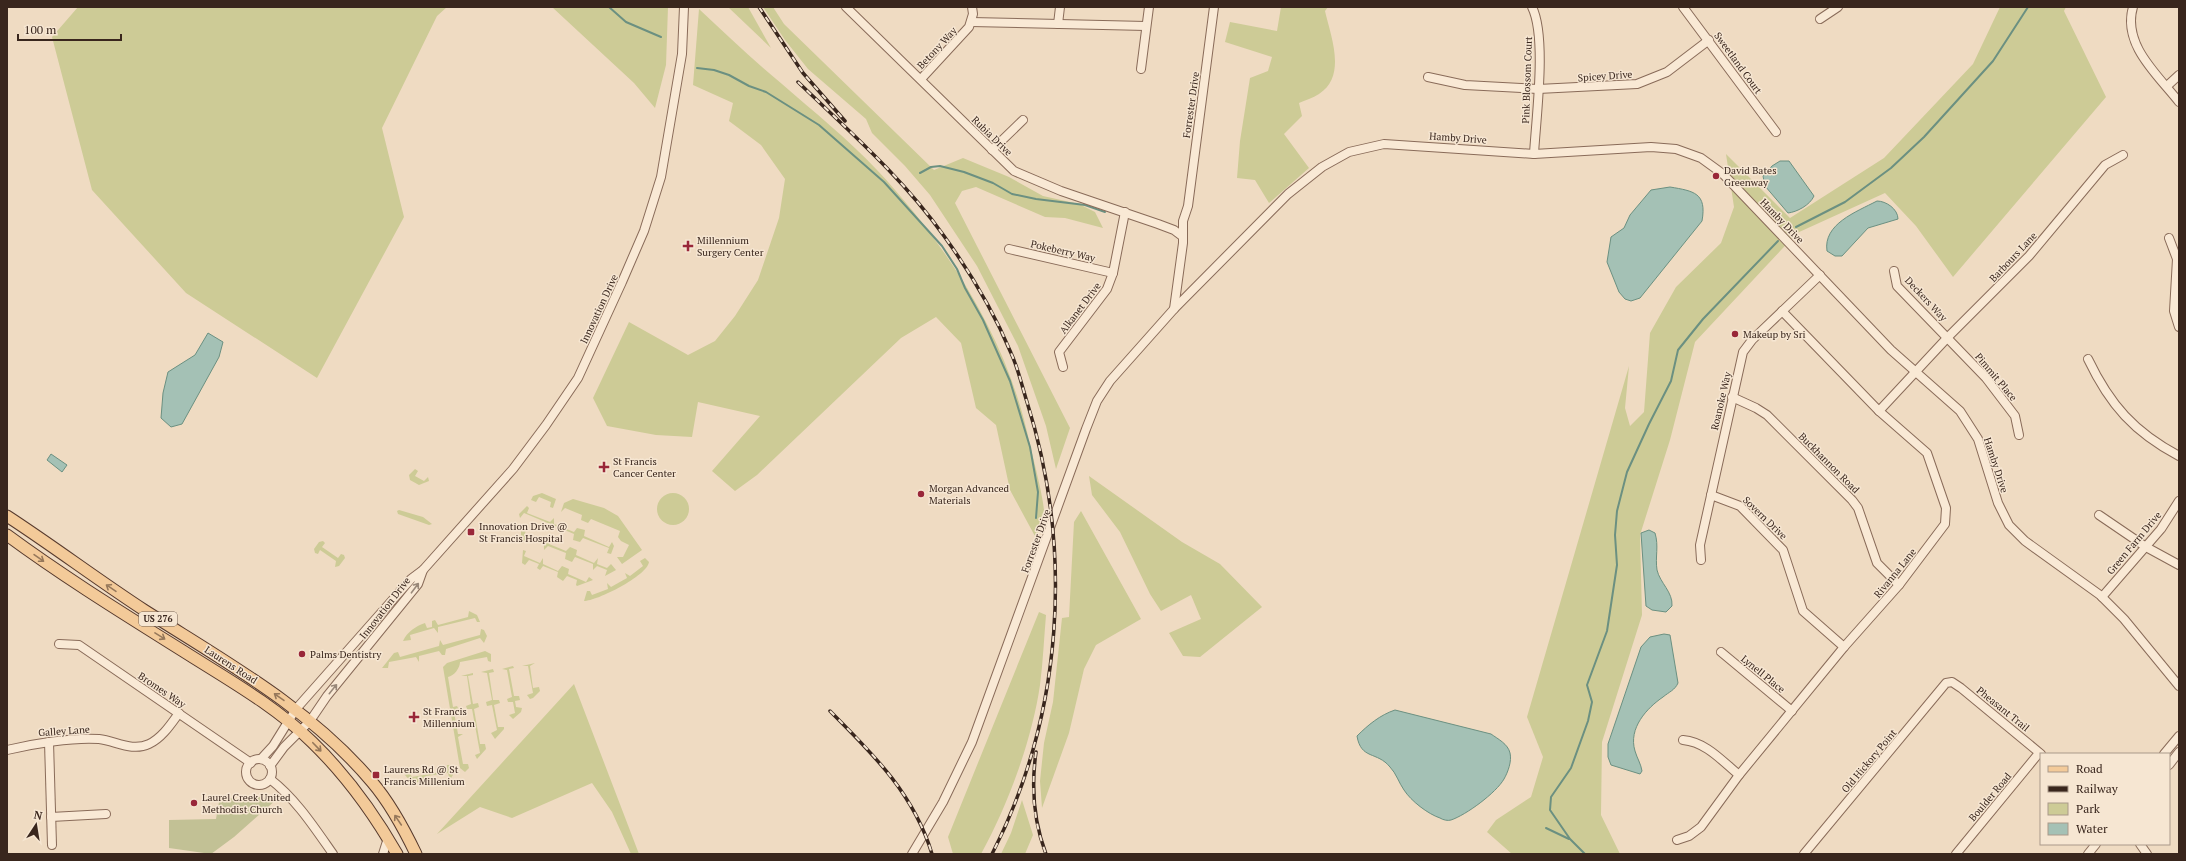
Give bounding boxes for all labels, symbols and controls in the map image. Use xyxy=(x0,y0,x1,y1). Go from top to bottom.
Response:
scale bar xyxy=(18,16,121,42)
text: 100 m xyxy=(24,22,57,37)
street label: Betony Way xyxy=(914,24,960,72)
street label: Sweetland Court xyxy=(1711,30,1765,97)
street label: Pink Blossom Court xyxy=(1519,36,1535,124)
street label: Spicey Drive xyxy=(1577,68,1633,84)
street label: Forrester Drive xyxy=(1180,71,1202,139)
street label: Rubia Drive xyxy=(969,113,1015,159)
street label: Hamby Drive xyxy=(1429,130,1487,146)
place label: David Bates Greenway xyxy=(1724,164,1776,189)
marker: David Bates Greenway xyxy=(1711,171,1721,181)
street label: Hamby Drive xyxy=(1757,196,1807,246)
street label: Barbours Lane xyxy=(1986,229,2040,285)
place label: Millennium Surgery Center xyxy=(697,234,764,259)
street label: Pokeberry Way xyxy=(1029,237,1097,265)
marker: Millennium Surgery Center xyxy=(682,240,694,252)
street label: Innovation Drive xyxy=(577,272,621,346)
street label: Deckers Way xyxy=(1902,274,1951,325)
street label: Alkanet Drive xyxy=(1056,280,1104,336)
place label: Makeup by Sri xyxy=(1743,328,1806,341)
marker: Makeup by Sri xyxy=(1730,329,1740,339)
street label: Pimmit Place xyxy=(1972,350,2020,404)
street label: Roanoke Way xyxy=(1708,370,1734,431)
street label: Buckhannon Road xyxy=(1796,430,1862,496)
street label: Hamby Drive xyxy=(1981,436,2011,494)
place label: St Francis Cancer Center xyxy=(613,455,676,480)
marker: St Francis Cancer Center xyxy=(598,461,610,473)
place label: Morgan Advanced Materials xyxy=(929,482,1009,507)
marker: Morgan Advanced Materials xyxy=(916,489,926,499)
street label: Sovern Drive xyxy=(1740,494,1790,542)
street label: Forrester Drive xyxy=(1018,507,1054,575)
street label: Green Farm Drive xyxy=(2104,509,2164,577)
place label: Innovation Drive @ St Francis Hospital xyxy=(479,520,567,545)
marker: Innovation Drive @ St Francis Hospital xyxy=(466,527,476,537)
street label: Rivanna Lane xyxy=(1871,545,1919,601)
one-way arrow xyxy=(33,554,44,562)
street label: Innovation Drive xyxy=(357,574,413,642)
one-way arrow xyxy=(410,583,419,594)
one-way arrow xyxy=(106,584,117,592)
road number: US 276 xyxy=(139,612,177,626)
one-way arrow xyxy=(154,632,165,641)
street label: Laurens Road xyxy=(202,643,260,687)
place label: Palms Dentistry xyxy=(310,648,382,661)
marker: Palms Dentistry xyxy=(297,649,307,659)
street label: Lynell Place xyxy=(1738,652,1788,696)
street label: Bromes Way xyxy=(136,669,189,711)
one-way arrow xyxy=(328,684,337,695)
street label: Pheasant Trail xyxy=(1974,684,2032,734)
one-way arrow xyxy=(274,693,285,701)
place label: St Francis Millennium xyxy=(423,705,475,730)
marker: St Francis Millennium xyxy=(408,711,420,723)
street label: Galley Lane xyxy=(38,723,90,739)
street label: Old Hickory Point xyxy=(1839,726,1900,796)
one-way arrow xyxy=(312,742,322,752)
legend xyxy=(2040,753,2170,845)
text: Road xyxy=(2076,761,2103,776)
place label: Laurens Rd @ St Francis Millenium xyxy=(384,763,465,788)
marker: Laurens Rd @ St Francis Millenium xyxy=(371,770,381,780)
street label: Boulder Road xyxy=(1966,770,2014,824)
text: Railway xyxy=(2076,781,2119,796)
place label: Laurel Creek United Methodist Church xyxy=(202,791,291,816)
marker: Laurel Creek United Methodist Church xyxy=(189,798,199,808)
text: Park xyxy=(2076,801,2101,816)
north arrow xyxy=(16,805,56,845)
text: N xyxy=(33,808,44,823)
one-way arrow xyxy=(393,814,401,826)
text: Water xyxy=(2076,821,2108,836)

